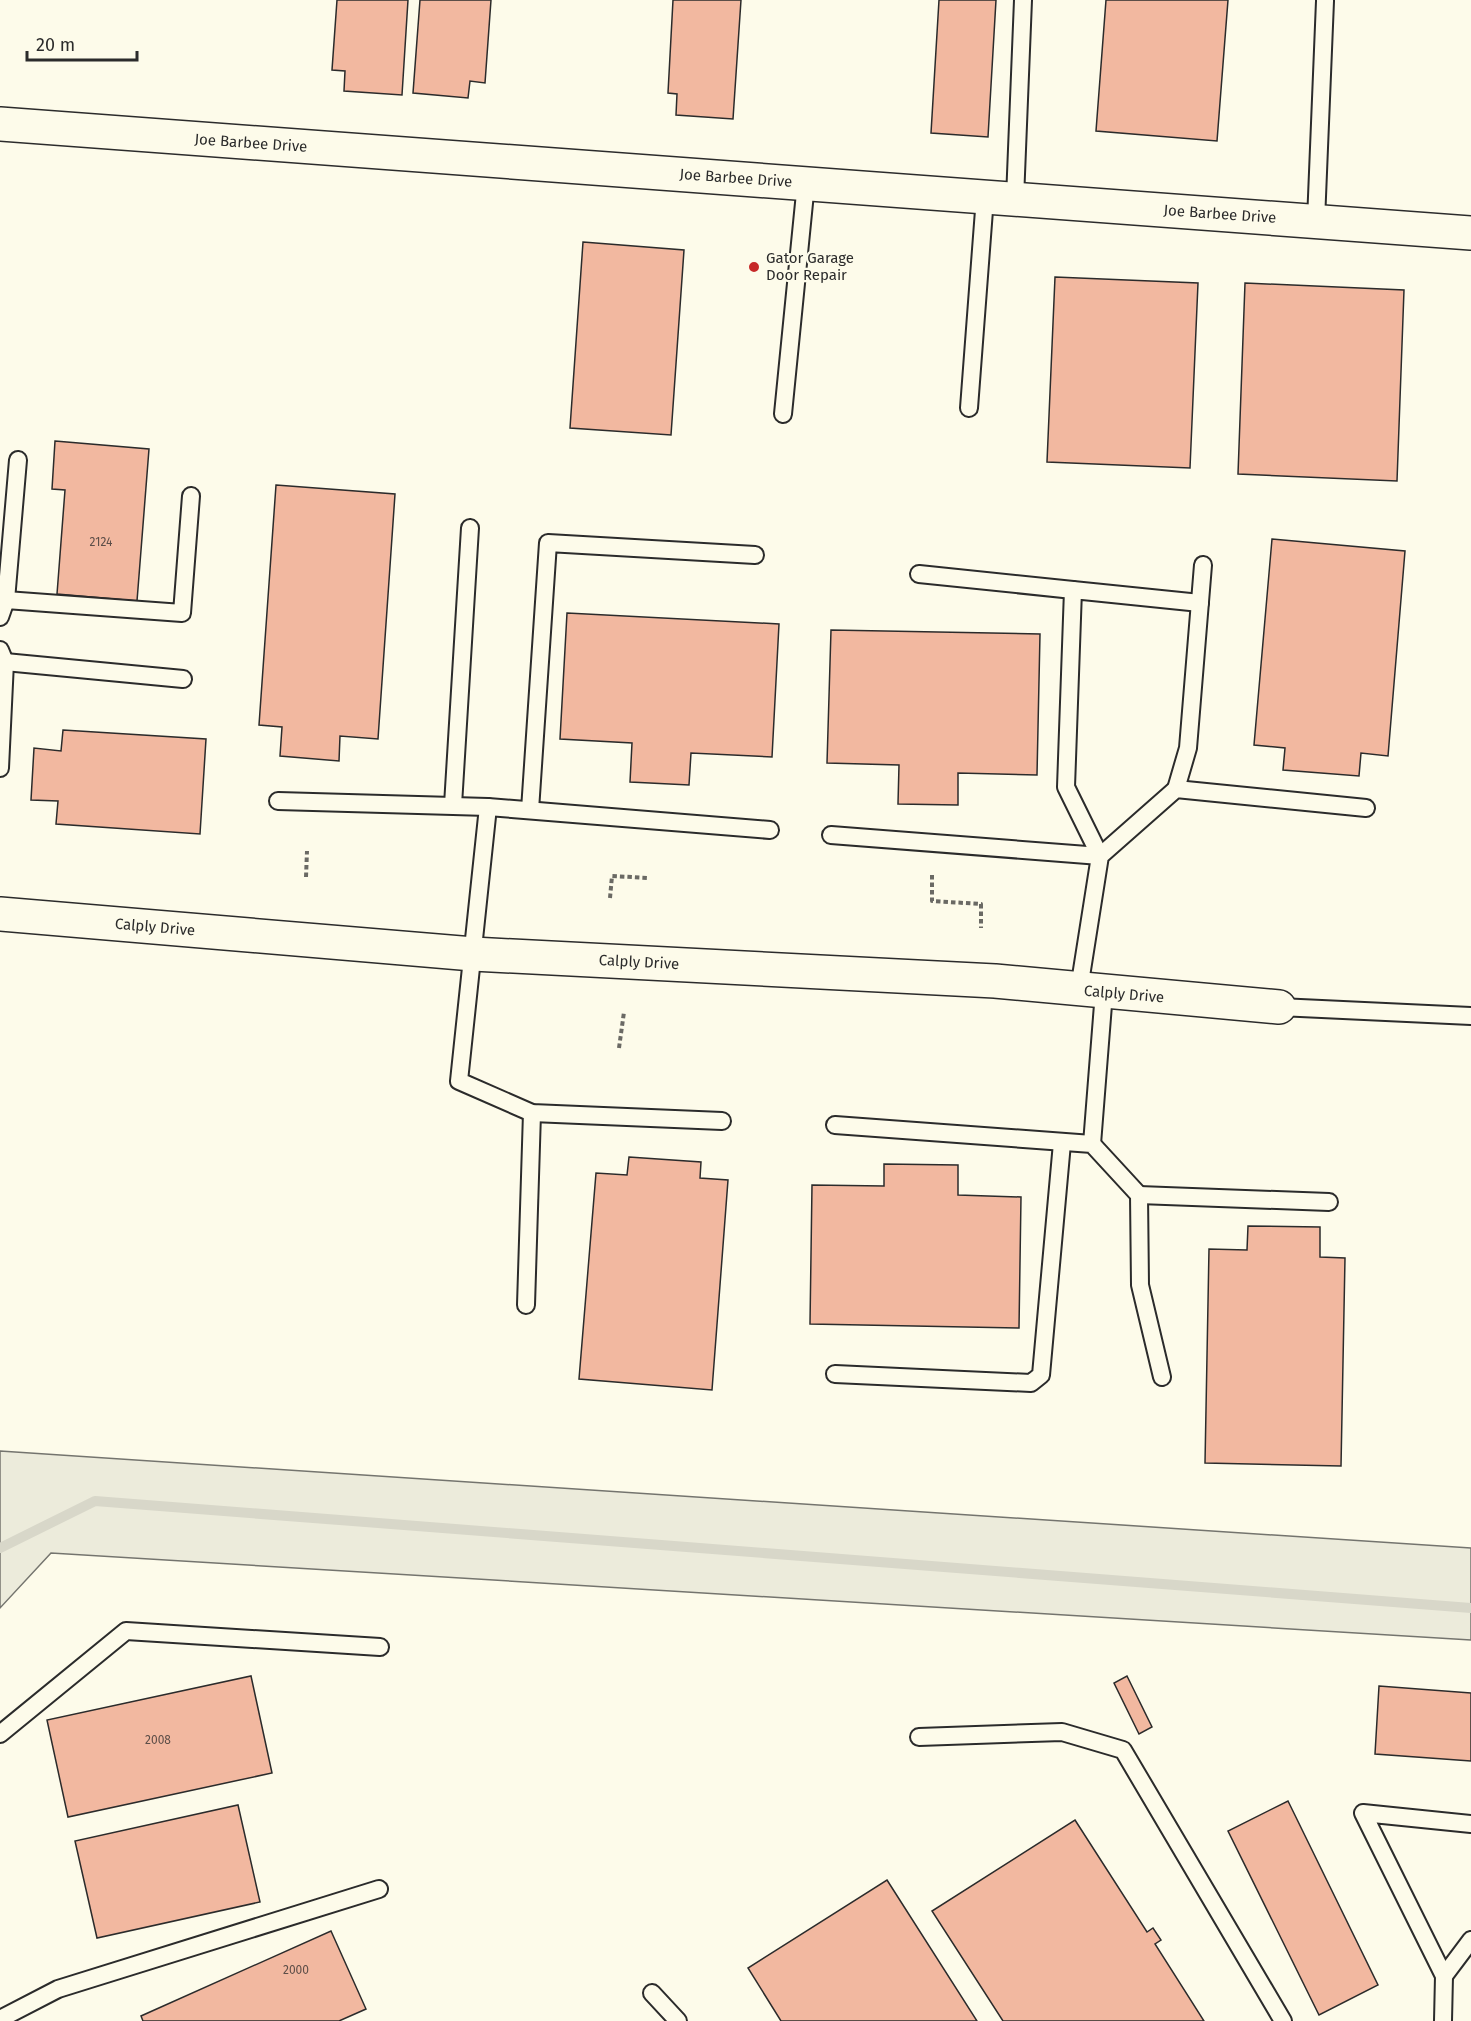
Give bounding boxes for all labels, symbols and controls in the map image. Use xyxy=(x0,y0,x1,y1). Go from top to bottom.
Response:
scale bar xyxy=(27,24,136,62)
text: 20 m xyxy=(36,34,75,56)
street label: Joe Barbee Drive xyxy=(194,130,308,156)
street label: Joe Barbee Drive xyxy=(679,165,793,191)
street label: Joe Barbee Drive xyxy=(1163,201,1277,227)
place label: Gator Garage Door Repair xyxy=(766,249,854,284)
marker: Gator Garage Door Repair xyxy=(747,260,761,274)
house number: 2124 xyxy=(90,535,113,549)
street label: Calply Drive xyxy=(114,915,196,939)
street label: Calply Drive xyxy=(598,951,680,973)
street label: Calply Drive xyxy=(1083,982,1165,1006)
house number: 2008 xyxy=(145,1733,171,1747)
house number: 2000 xyxy=(283,1963,309,1977)

